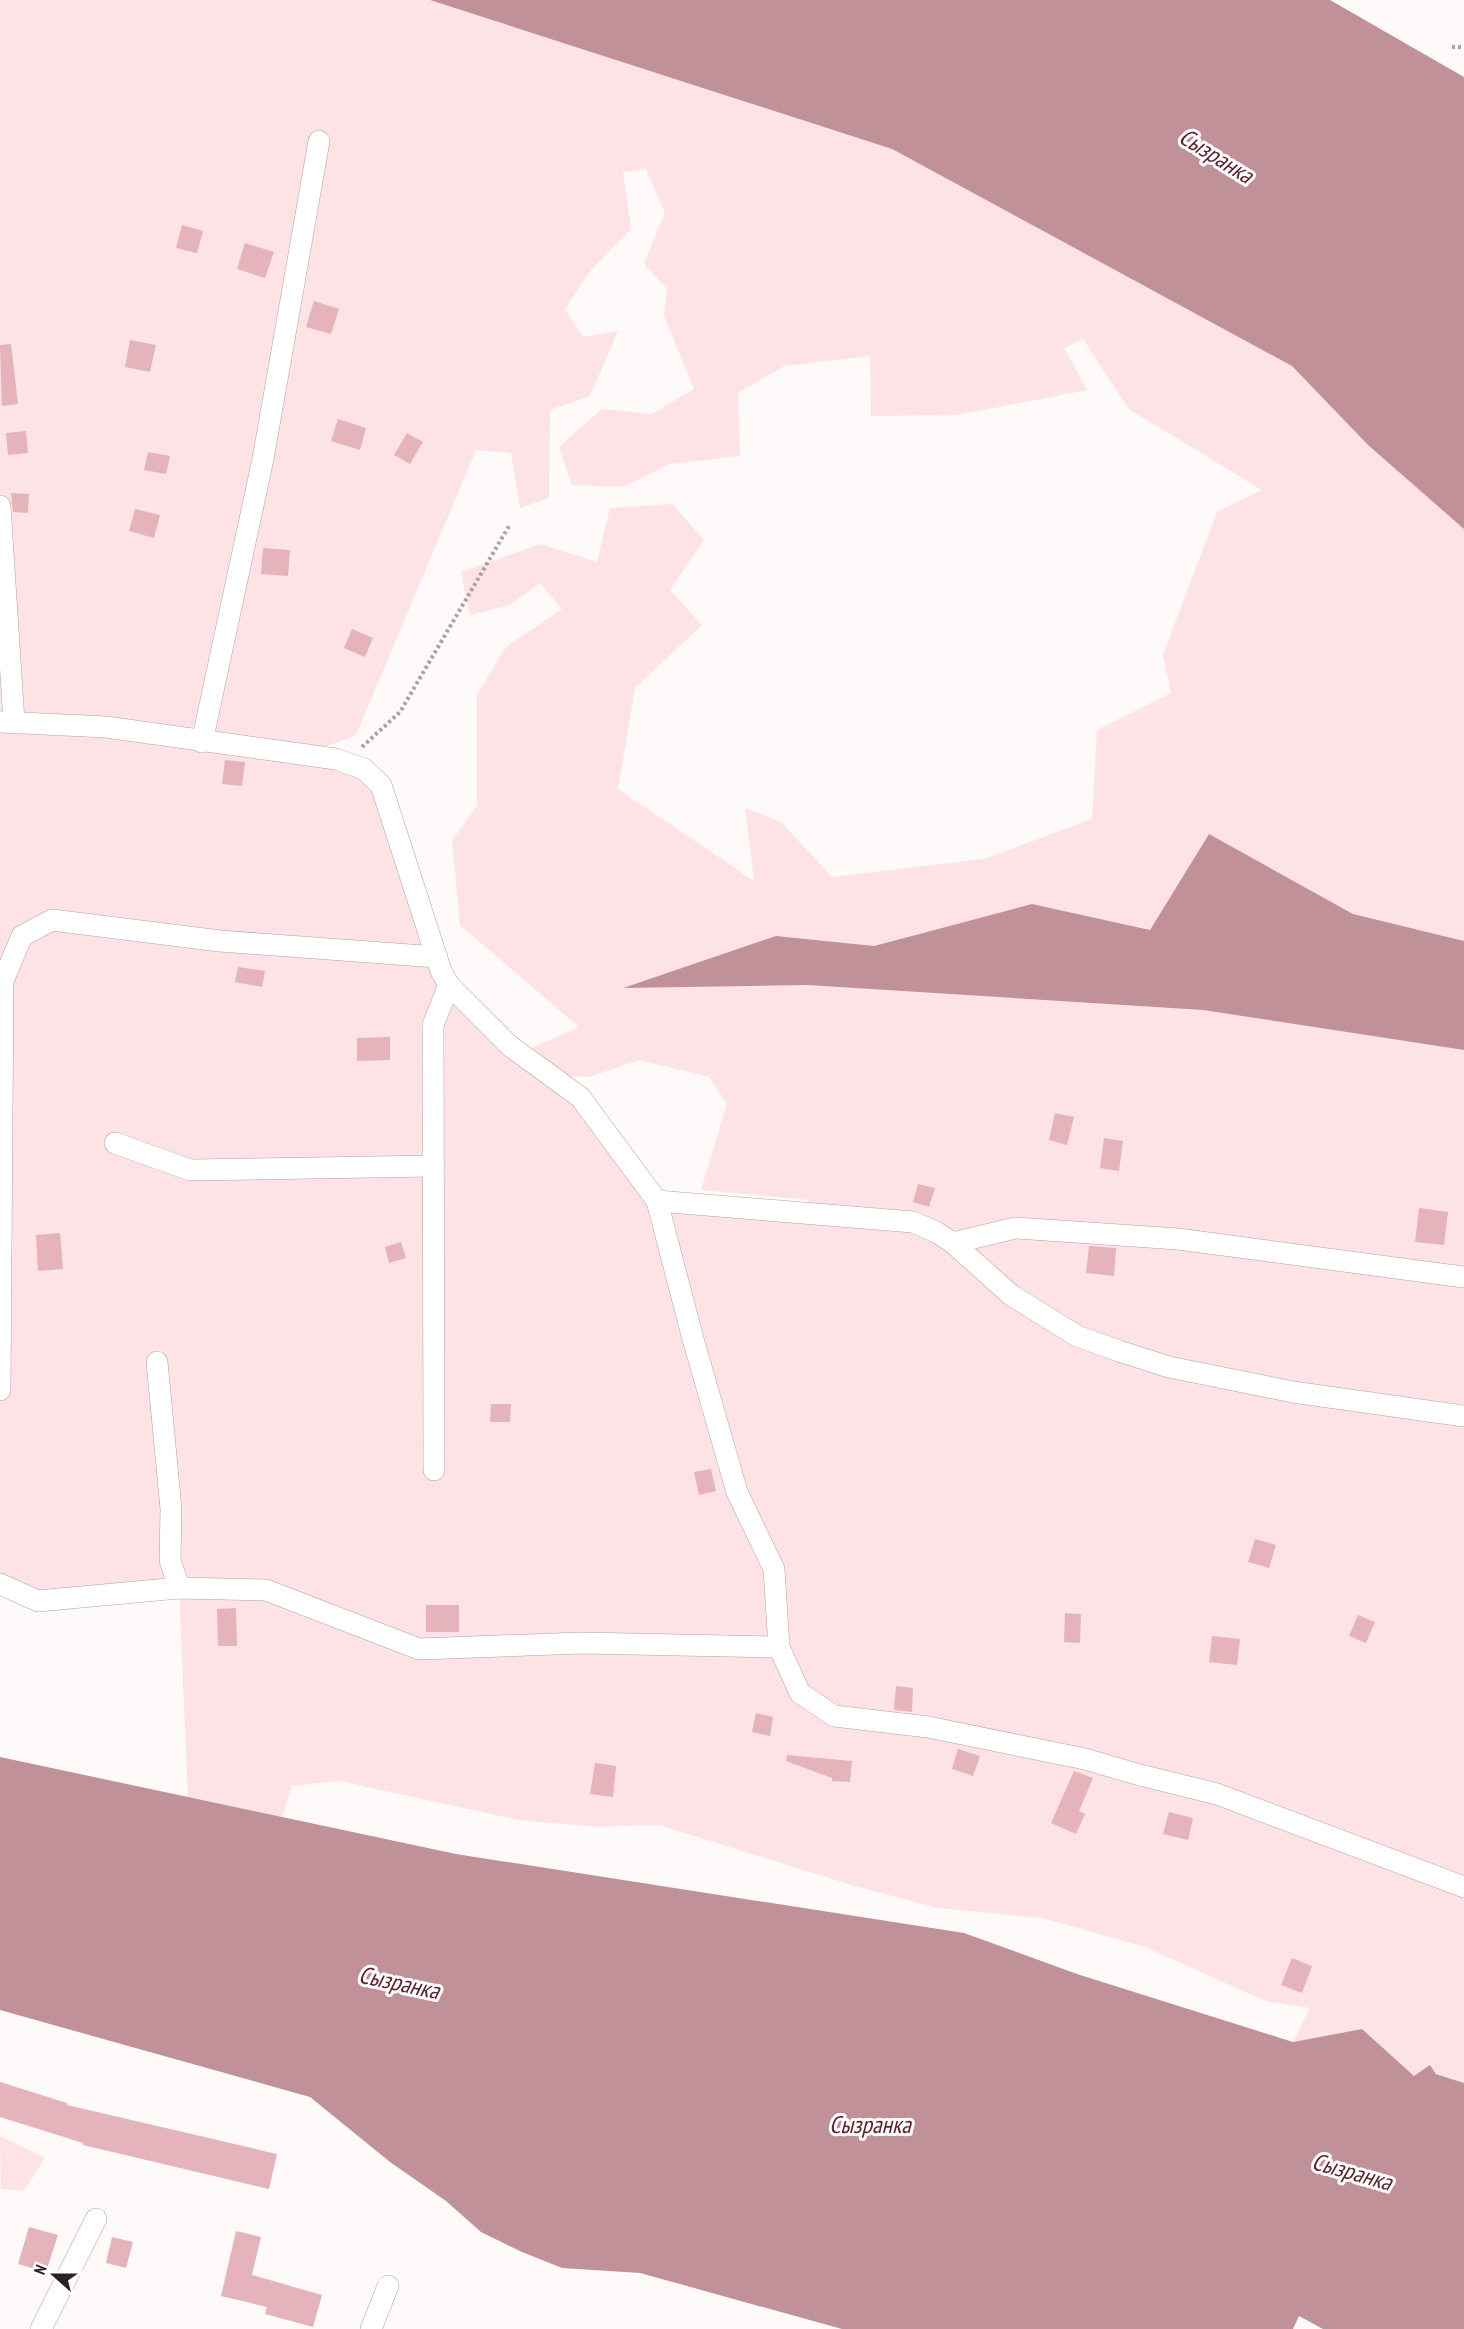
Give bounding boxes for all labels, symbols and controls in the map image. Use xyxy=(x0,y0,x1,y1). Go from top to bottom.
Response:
water label: Сызранка xyxy=(1173,121,1260,191)
water label: Сызранка xyxy=(356,1959,444,2006)
water label: Сызранка xyxy=(829,2109,912,2140)
water label: Сызранка xyxy=(1309,2145,1397,2198)
north arrow xyxy=(24,2245,84,2305)
text: N xyxy=(29,2262,51,2277)

